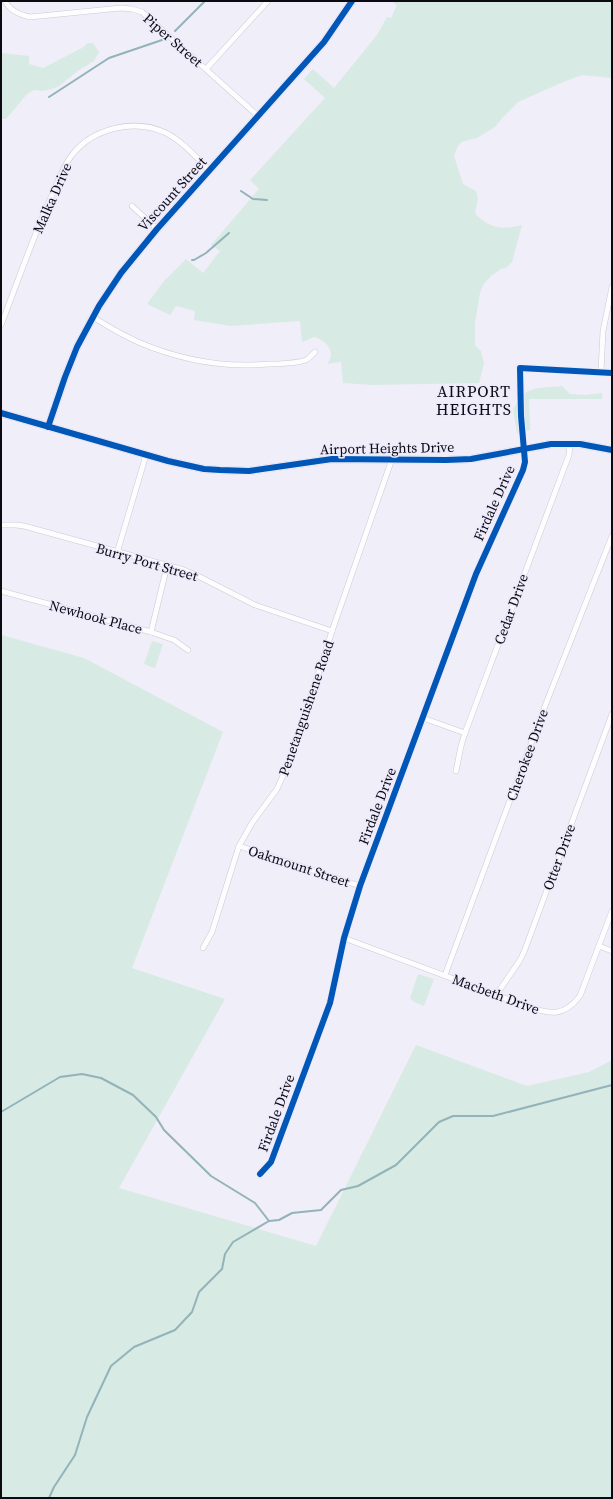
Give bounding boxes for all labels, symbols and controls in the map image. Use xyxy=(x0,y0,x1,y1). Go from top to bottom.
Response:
street label: Piper Street xyxy=(139,8,207,72)
street label: Viscount Street xyxy=(133,152,211,236)
street label: Malka Drive xyxy=(28,159,76,237)
district label: AIRPORT HEIGHTS xyxy=(436,380,512,420)
street label: Airport Heights Drive xyxy=(320,437,454,459)
street label: Firdale Drive xyxy=(468,462,520,544)
street label: Burry Port Street xyxy=(94,538,201,586)
street label: Cedar Drive xyxy=(489,571,533,647)
street label: Newhook Place xyxy=(47,595,145,639)
street label: Penetanguishene Road xyxy=(273,637,339,779)
street label: Cherokee Drive xyxy=(501,706,553,804)
street label: Firdale Drive xyxy=(353,765,401,847)
street label: Otter Drive xyxy=(538,821,580,893)
street label: Oakmount Street xyxy=(246,840,353,892)
street label: Macbeth Drive xyxy=(450,969,542,1019)
street label: Firdale Drive xyxy=(253,1071,299,1155)

